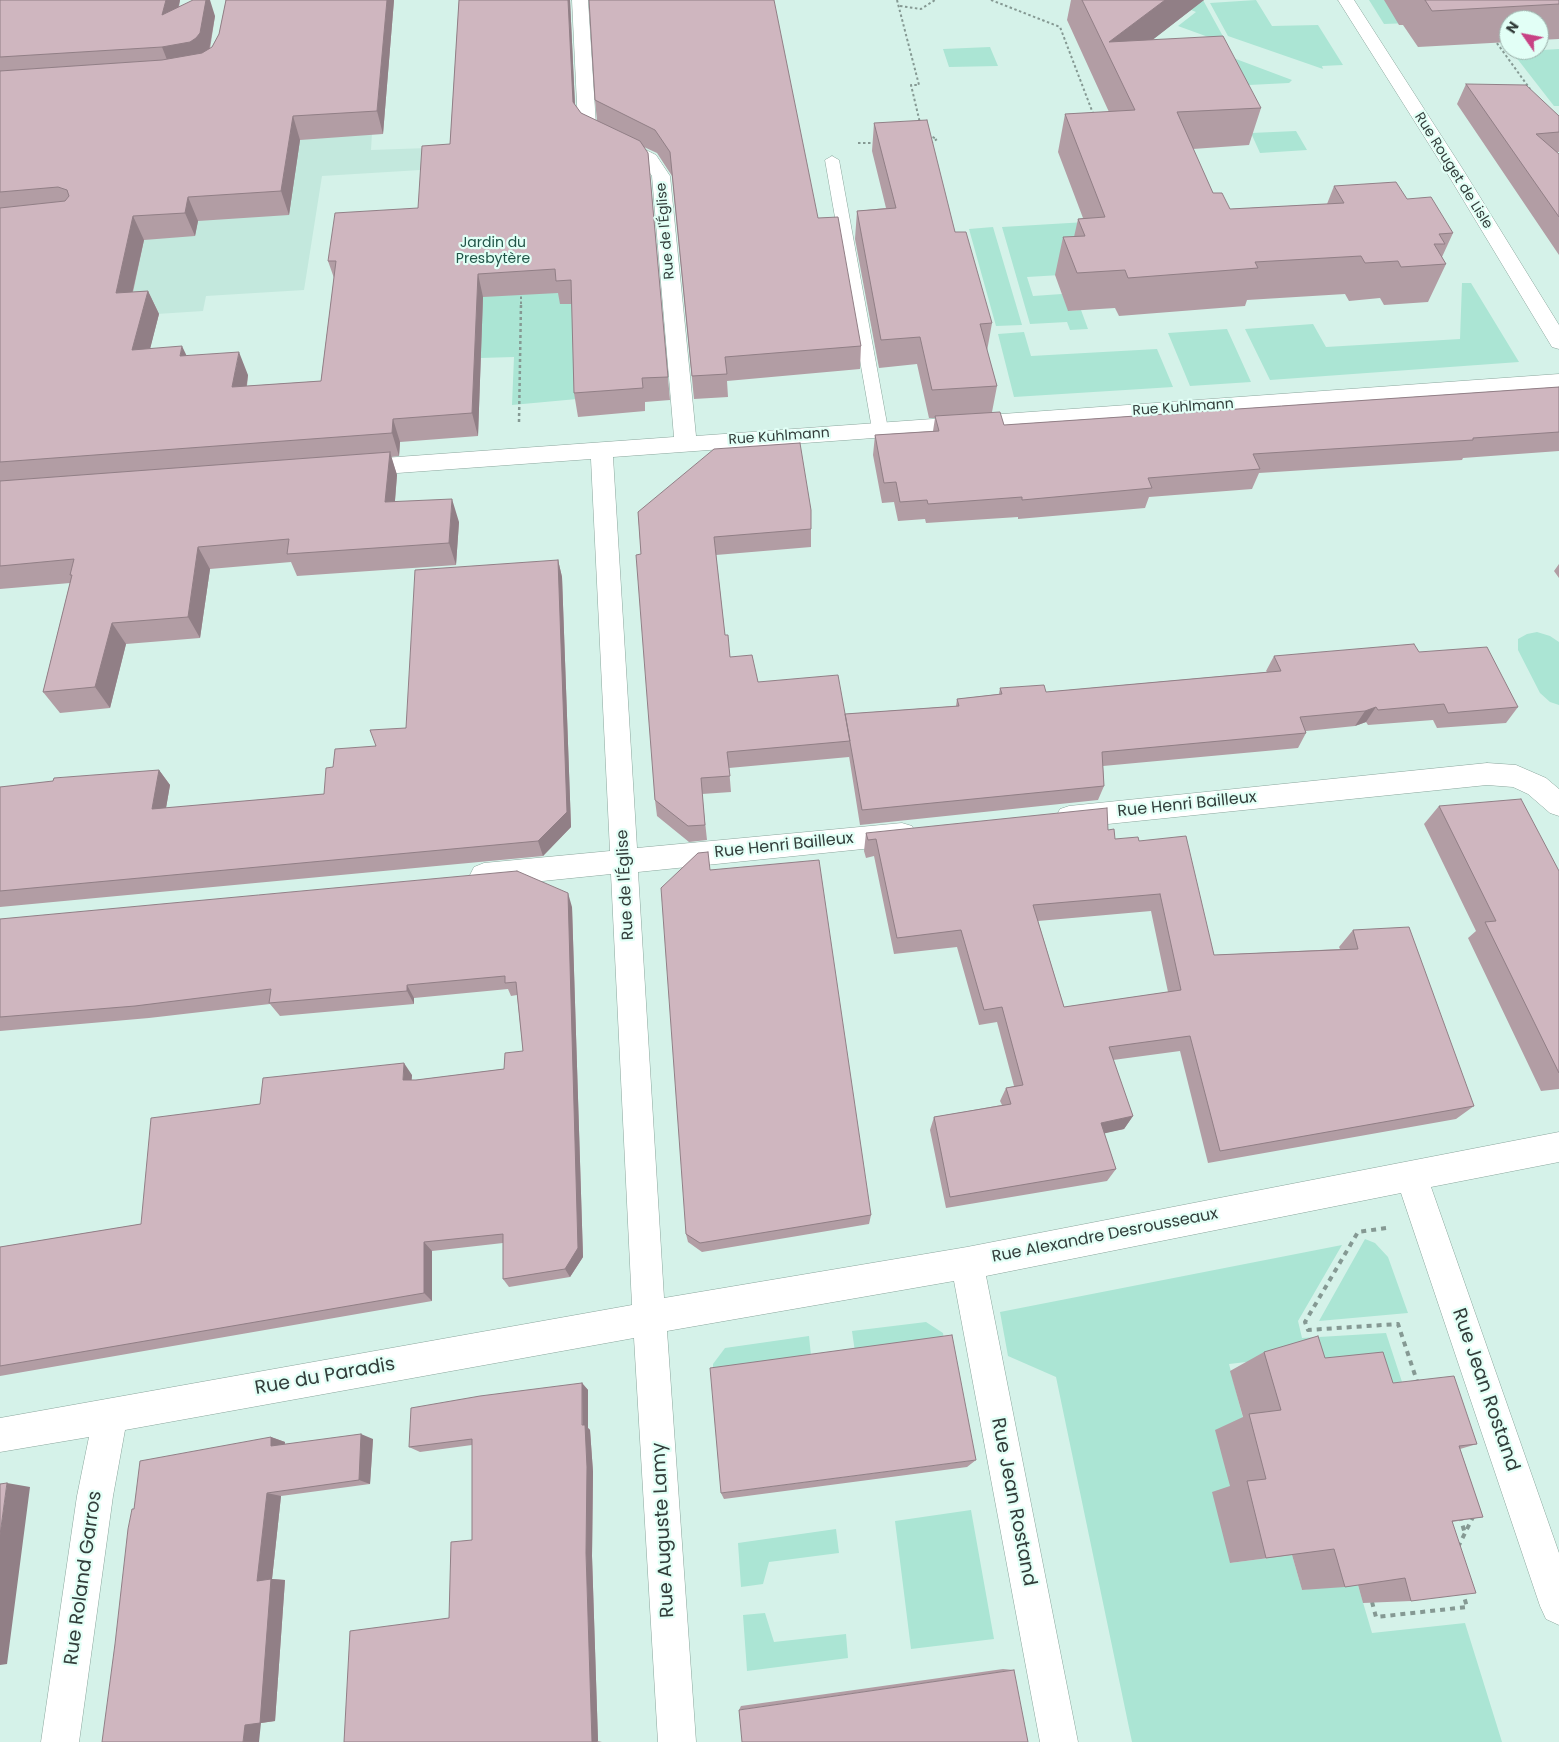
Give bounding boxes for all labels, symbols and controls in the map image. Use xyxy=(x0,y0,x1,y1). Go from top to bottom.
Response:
north arrow xyxy=(1499,10,1549,60)
text: N xyxy=(1501,18,1524,37)
street label: Rue Rouget de Lisle xyxy=(1410,110,1496,232)
street label: Rue de l'Église xyxy=(653,182,679,280)
park label: Jardin du Presbytère xyxy=(456,235,530,268)
street label: Rue Kuhlmann xyxy=(1132,396,1234,420)
street label: Rue Kuhlmann xyxy=(728,425,830,449)
street label: Rue Henri Bailleux xyxy=(1116,788,1258,822)
street label: Rue de l'Église xyxy=(614,829,638,941)
street label: Rue Henri Bailleux xyxy=(713,829,855,863)
street label: Rue Alexandre Desrousseaux xyxy=(990,1205,1220,1267)
street label: Rue Jean Rostand xyxy=(1446,1306,1524,1474)
street label: Rue du Paradis xyxy=(253,1353,397,1401)
street label: Rue Jean Rostand xyxy=(986,1416,1040,1588)
street label: Rue Auguste Lamy xyxy=(648,1442,680,1618)
street label: Rue Roland Garros xyxy=(60,1489,108,1667)

